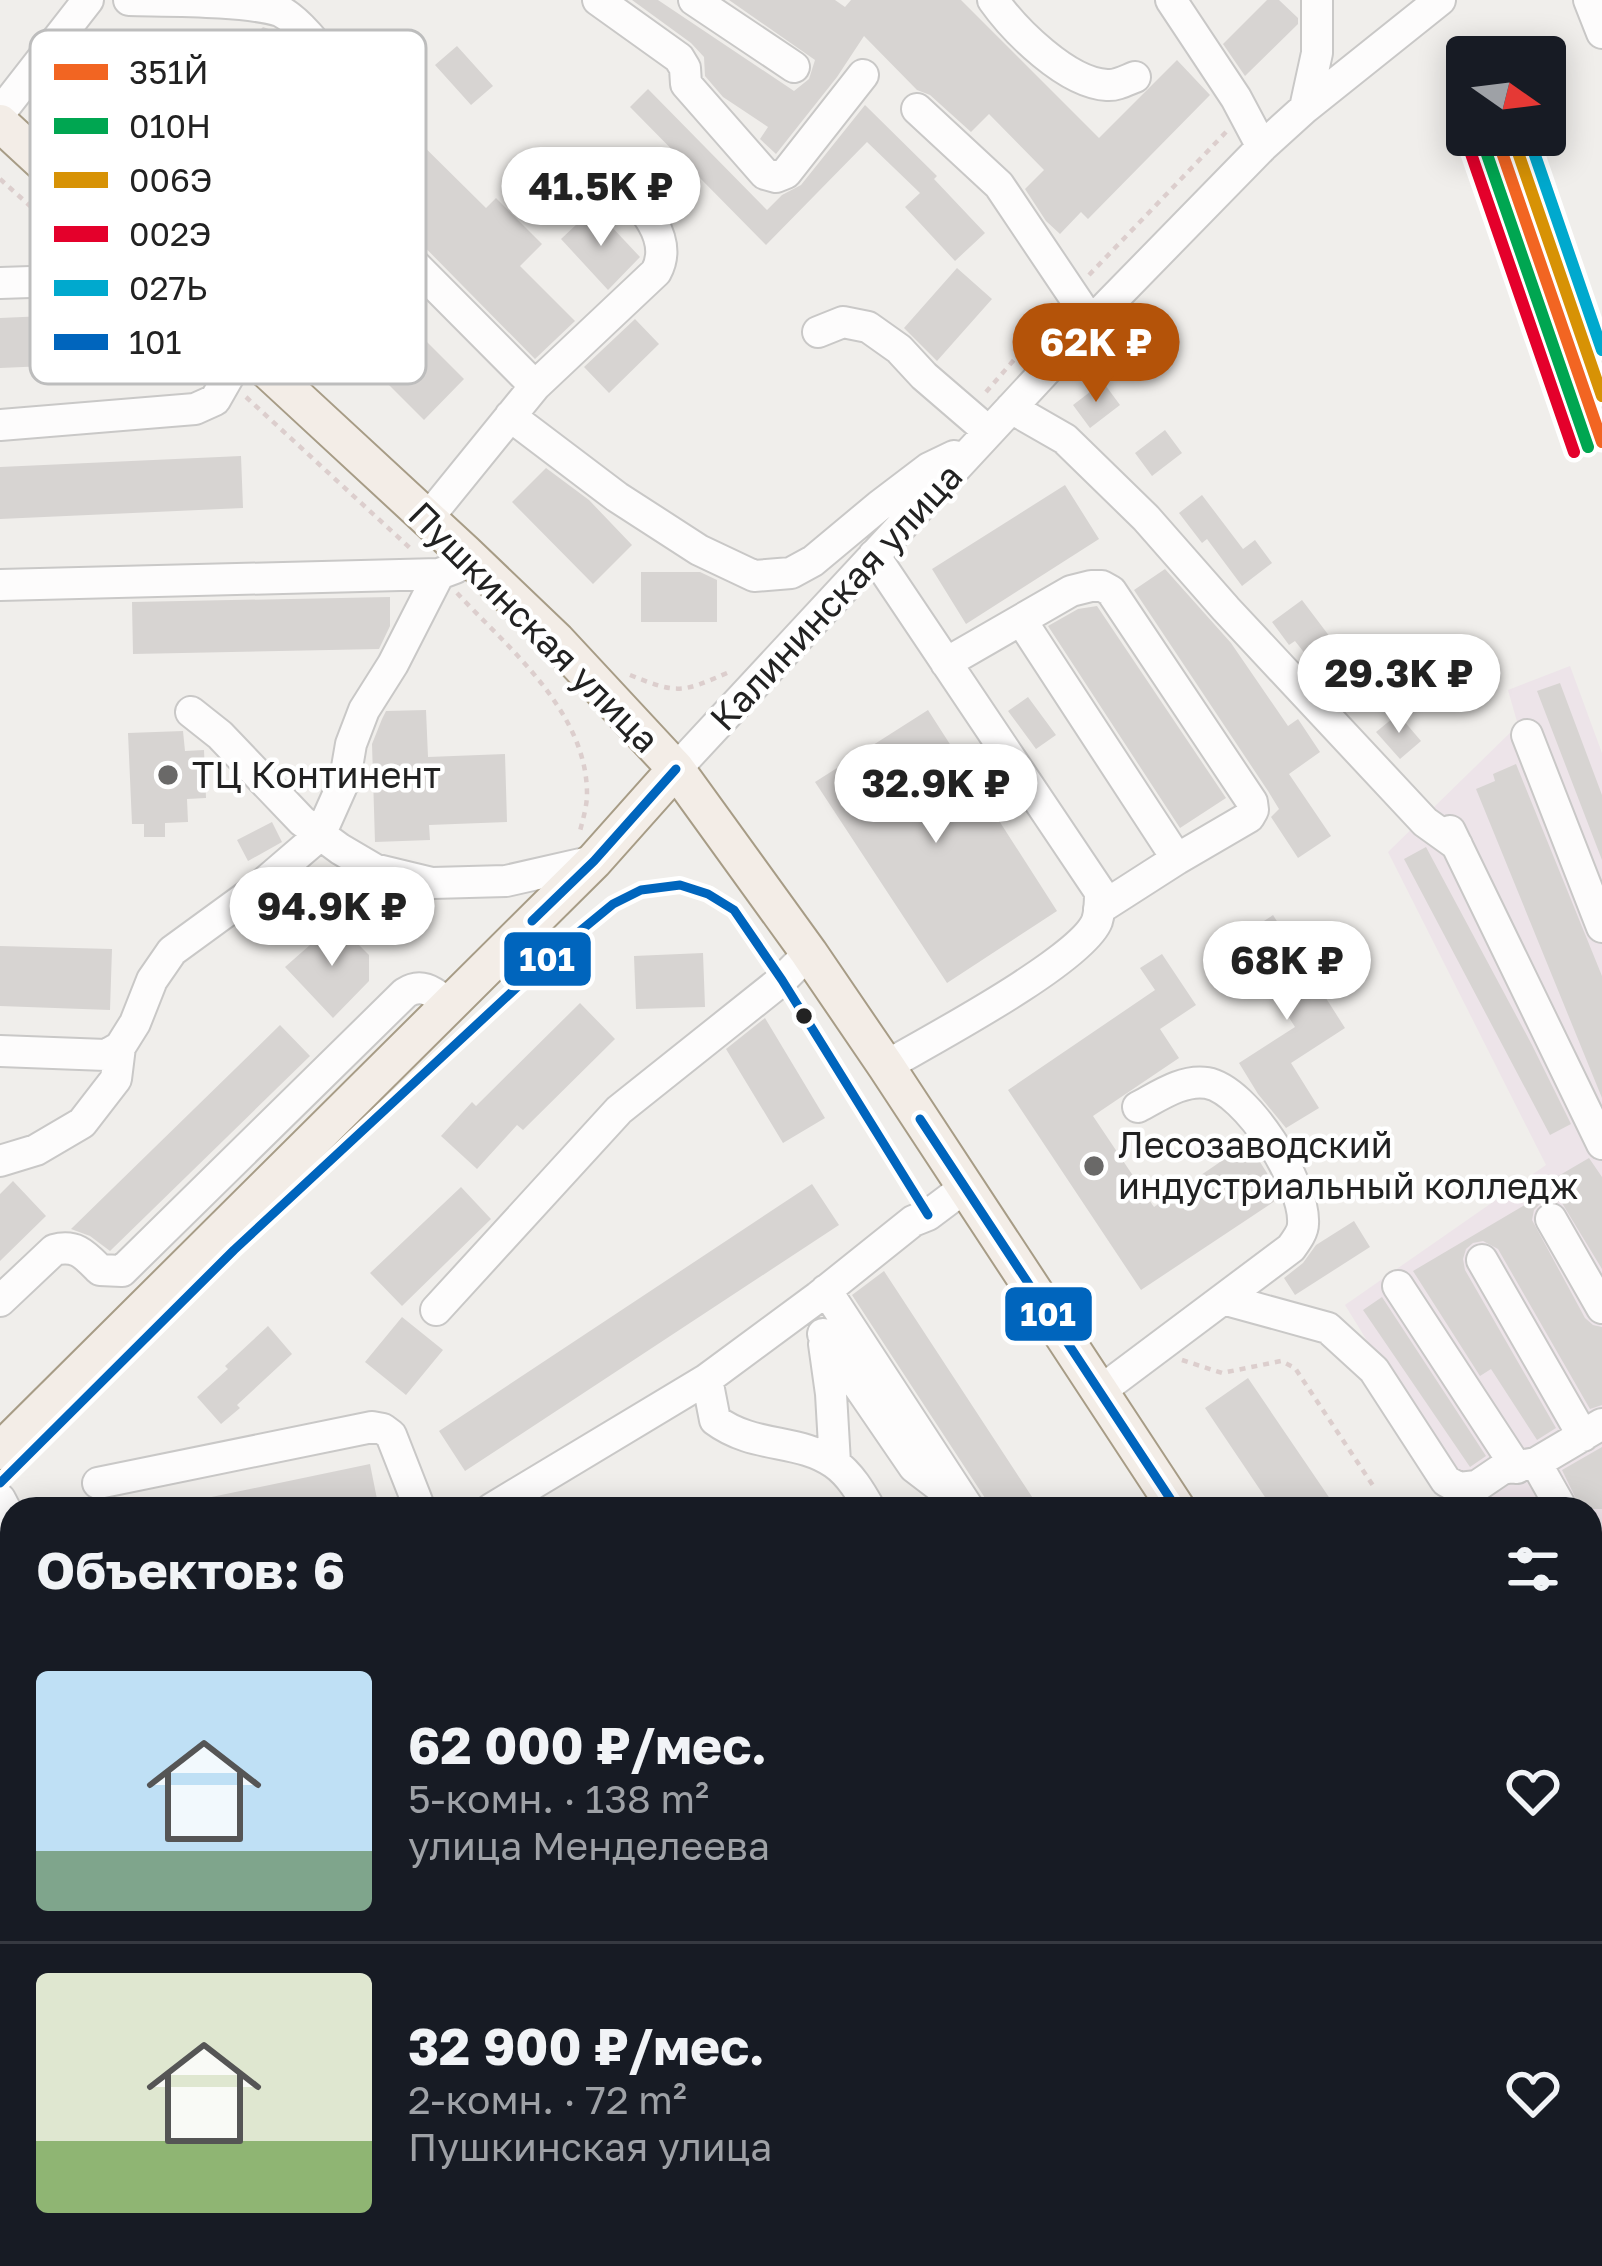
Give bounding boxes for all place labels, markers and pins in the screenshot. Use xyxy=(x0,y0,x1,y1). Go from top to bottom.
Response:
pin: 41.5K ₽ xyxy=(490,147,712,249)
pin: 62K ₽ xyxy=(1012,303,1180,405)
pin: 29.3K ₽ xyxy=(1288,634,1510,736)
pin: 32.9K ₽ xyxy=(825,744,1047,846)
place label: ТЦ Континент xyxy=(192,753,441,796)
marker: ТЦ Континент xyxy=(155,762,181,788)
pin: 94.9K ₽ xyxy=(221,867,443,969)
pin: 68K ₽ xyxy=(1203,921,1371,1023)
unlabelled marker xyxy=(793,1005,815,1027)
place label: Лесозаводский индустриальный колледж xyxy=(1118,1123,1578,1207)
marker: Лесозаводский индустриальный колледж xyxy=(1081,1153,1107,1179)

